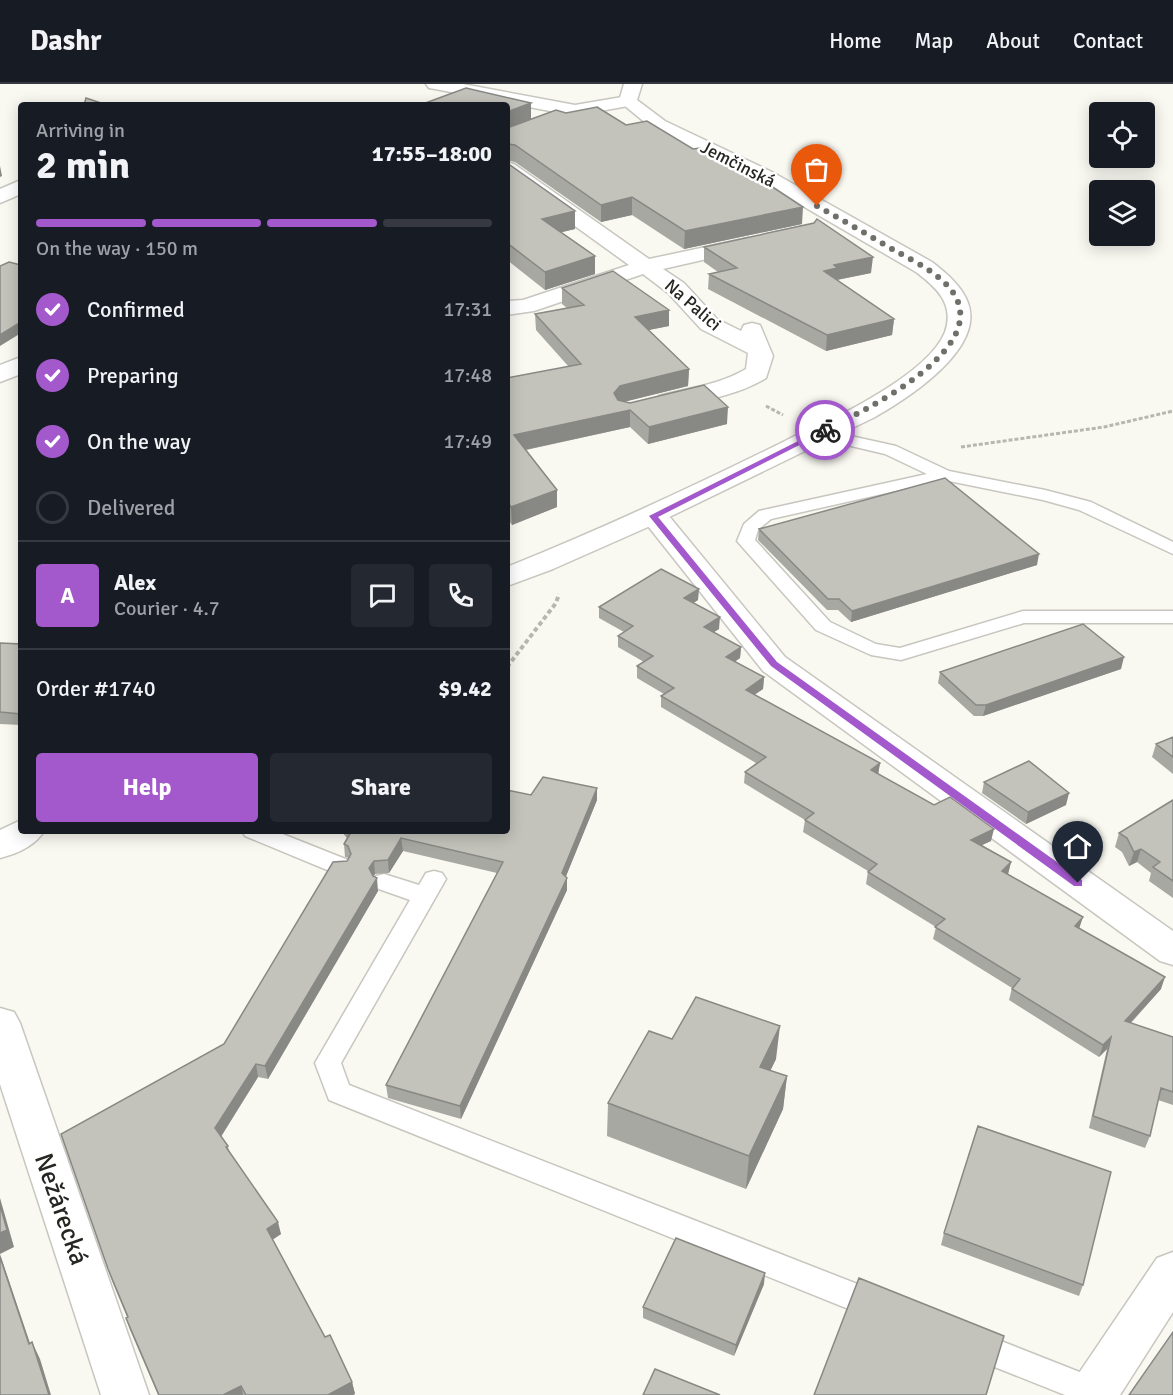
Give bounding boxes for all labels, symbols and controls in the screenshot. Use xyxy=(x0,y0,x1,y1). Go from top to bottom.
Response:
text: Dashr xyxy=(30,24,101,58)
text: Home xyxy=(829,28,882,54)
text: Map xyxy=(915,28,953,54)
text: About xyxy=(986,28,1040,54)
text: Contact xyxy=(1073,28,1143,54)
map controls xyxy=(1089,102,1155,246)
button: locate xyxy=(1089,102,1155,168)
text: Arriving in xyxy=(36,118,125,143)
street label: Jemčinská xyxy=(697,136,779,192)
text: 17:55–18:00 xyxy=(372,140,492,167)
text: 2 min xyxy=(36,141,130,189)
pin xyxy=(791,144,842,206)
icon: bag xyxy=(800,153,833,186)
button: layers xyxy=(1089,180,1155,246)
text: On the way · 150 m xyxy=(36,236,198,261)
street label: Na Palici xyxy=(660,274,726,336)
icon: check xyxy=(36,293,69,326)
text: Confirmed xyxy=(87,296,185,323)
text: 17:31 xyxy=(443,297,492,322)
icon: check xyxy=(36,359,69,392)
text: Preparing xyxy=(87,362,179,389)
text: 17:48 xyxy=(443,363,492,388)
courier xyxy=(795,400,855,460)
icon: bike xyxy=(809,414,842,447)
icon: check xyxy=(36,425,69,458)
text: On the way xyxy=(87,428,191,455)
text: 17:49 xyxy=(443,429,492,454)
text: Delivered xyxy=(87,494,175,521)
button: chat xyxy=(351,564,414,627)
button: phone xyxy=(429,564,492,627)
text: Alex xyxy=(114,569,156,596)
text: A xyxy=(60,582,75,609)
text: Courier · 4.7 xyxy=(114,596,220,621)
text: Order #1740 xyxy=(36,675,156,702)
text: $9.42 xyxy=(438,675,492,702)
button: Help xyxy=(36,753,258,822)
button: Share xyxy=(270,753,492,822)
pin xyxy=(1052,821,1103,883)
icon: home xyxy=(1061,830,1094,863)
street label: Nežárecká xyxy=(27,1149,95,1269)

